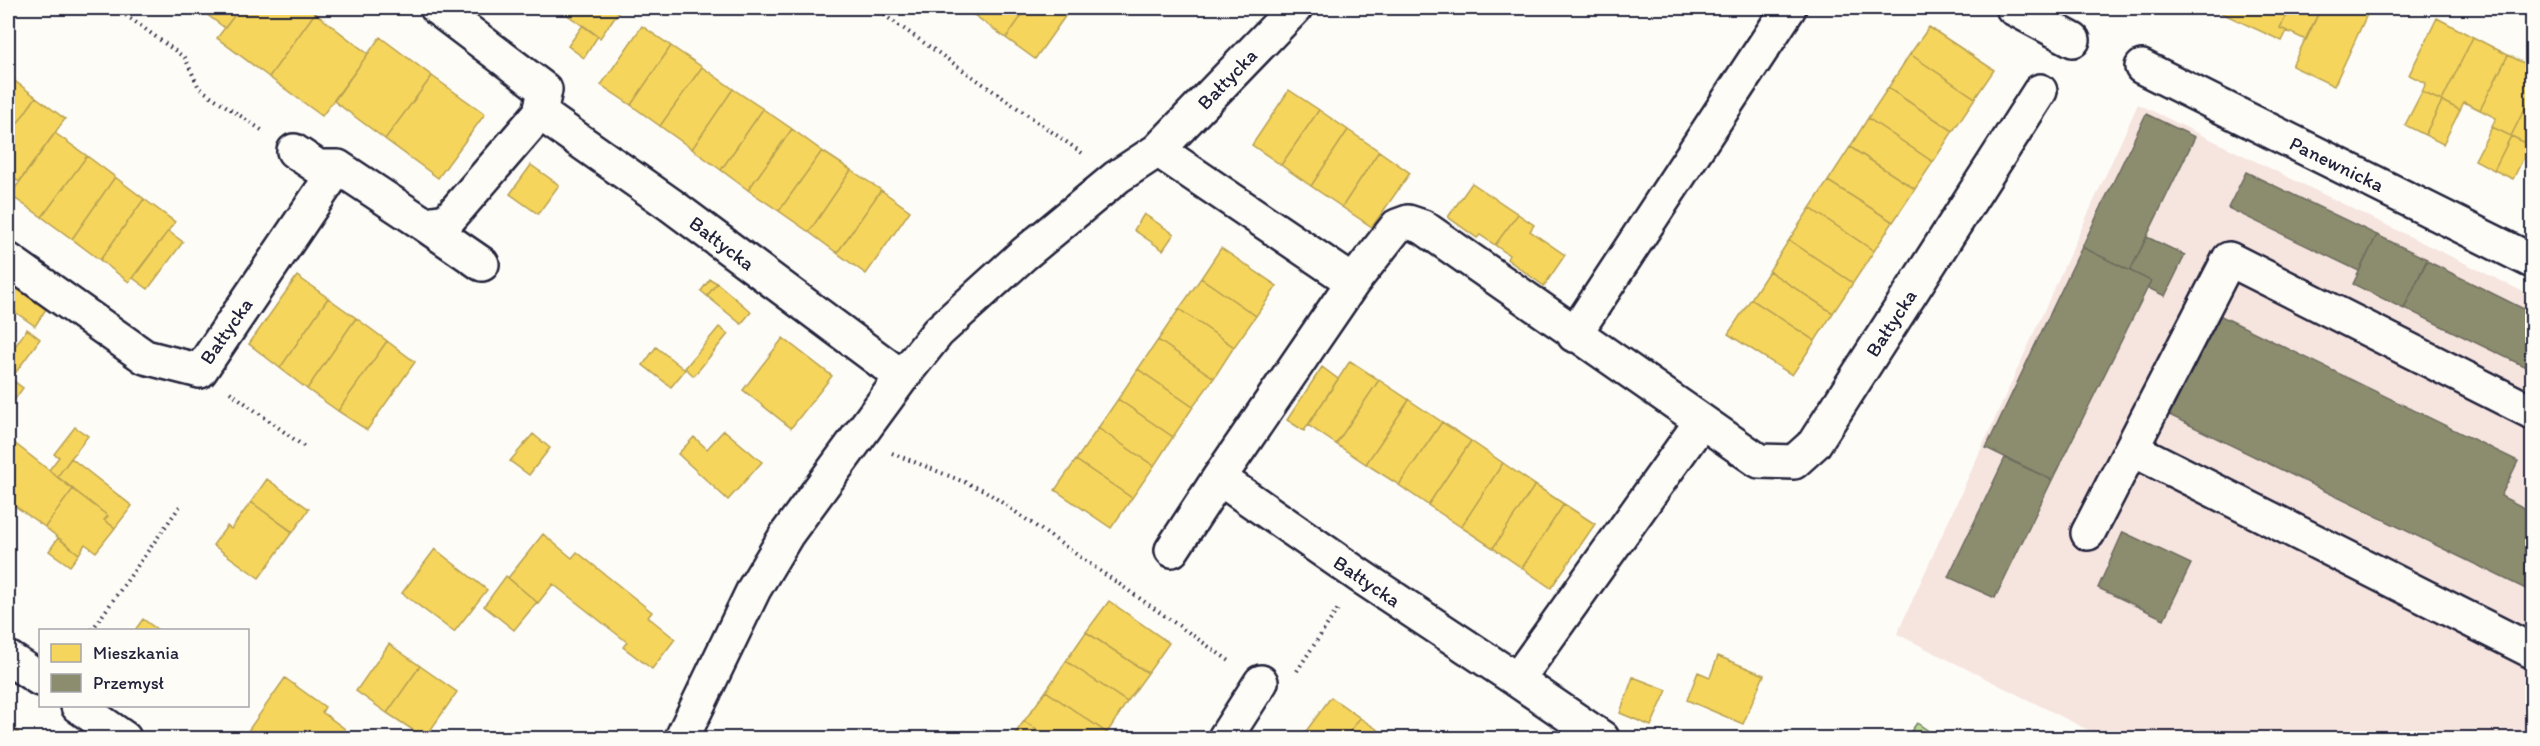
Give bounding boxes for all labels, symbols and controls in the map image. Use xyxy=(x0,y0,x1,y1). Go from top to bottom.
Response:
street label: Bałtycka xyxy=(1192,43,1262,115)
street label: Panewnicka xyxy=(2286,131,2389,197)
street label: Bałtycka xyxy=(685,211,760,275)
street label: Bałtycka xyxy=(1860,285,1922,361)
street label: Bałtycka xyxy=(195,293,258,369)
street label: Bałtycka xyxy=(1329,550,1405,612)
legend xyxy=(39,629,249,707)
text: Mieszkania xyxy=(93,642,179,664)
text: Przemysł xyxy=(93,672,164,694)

